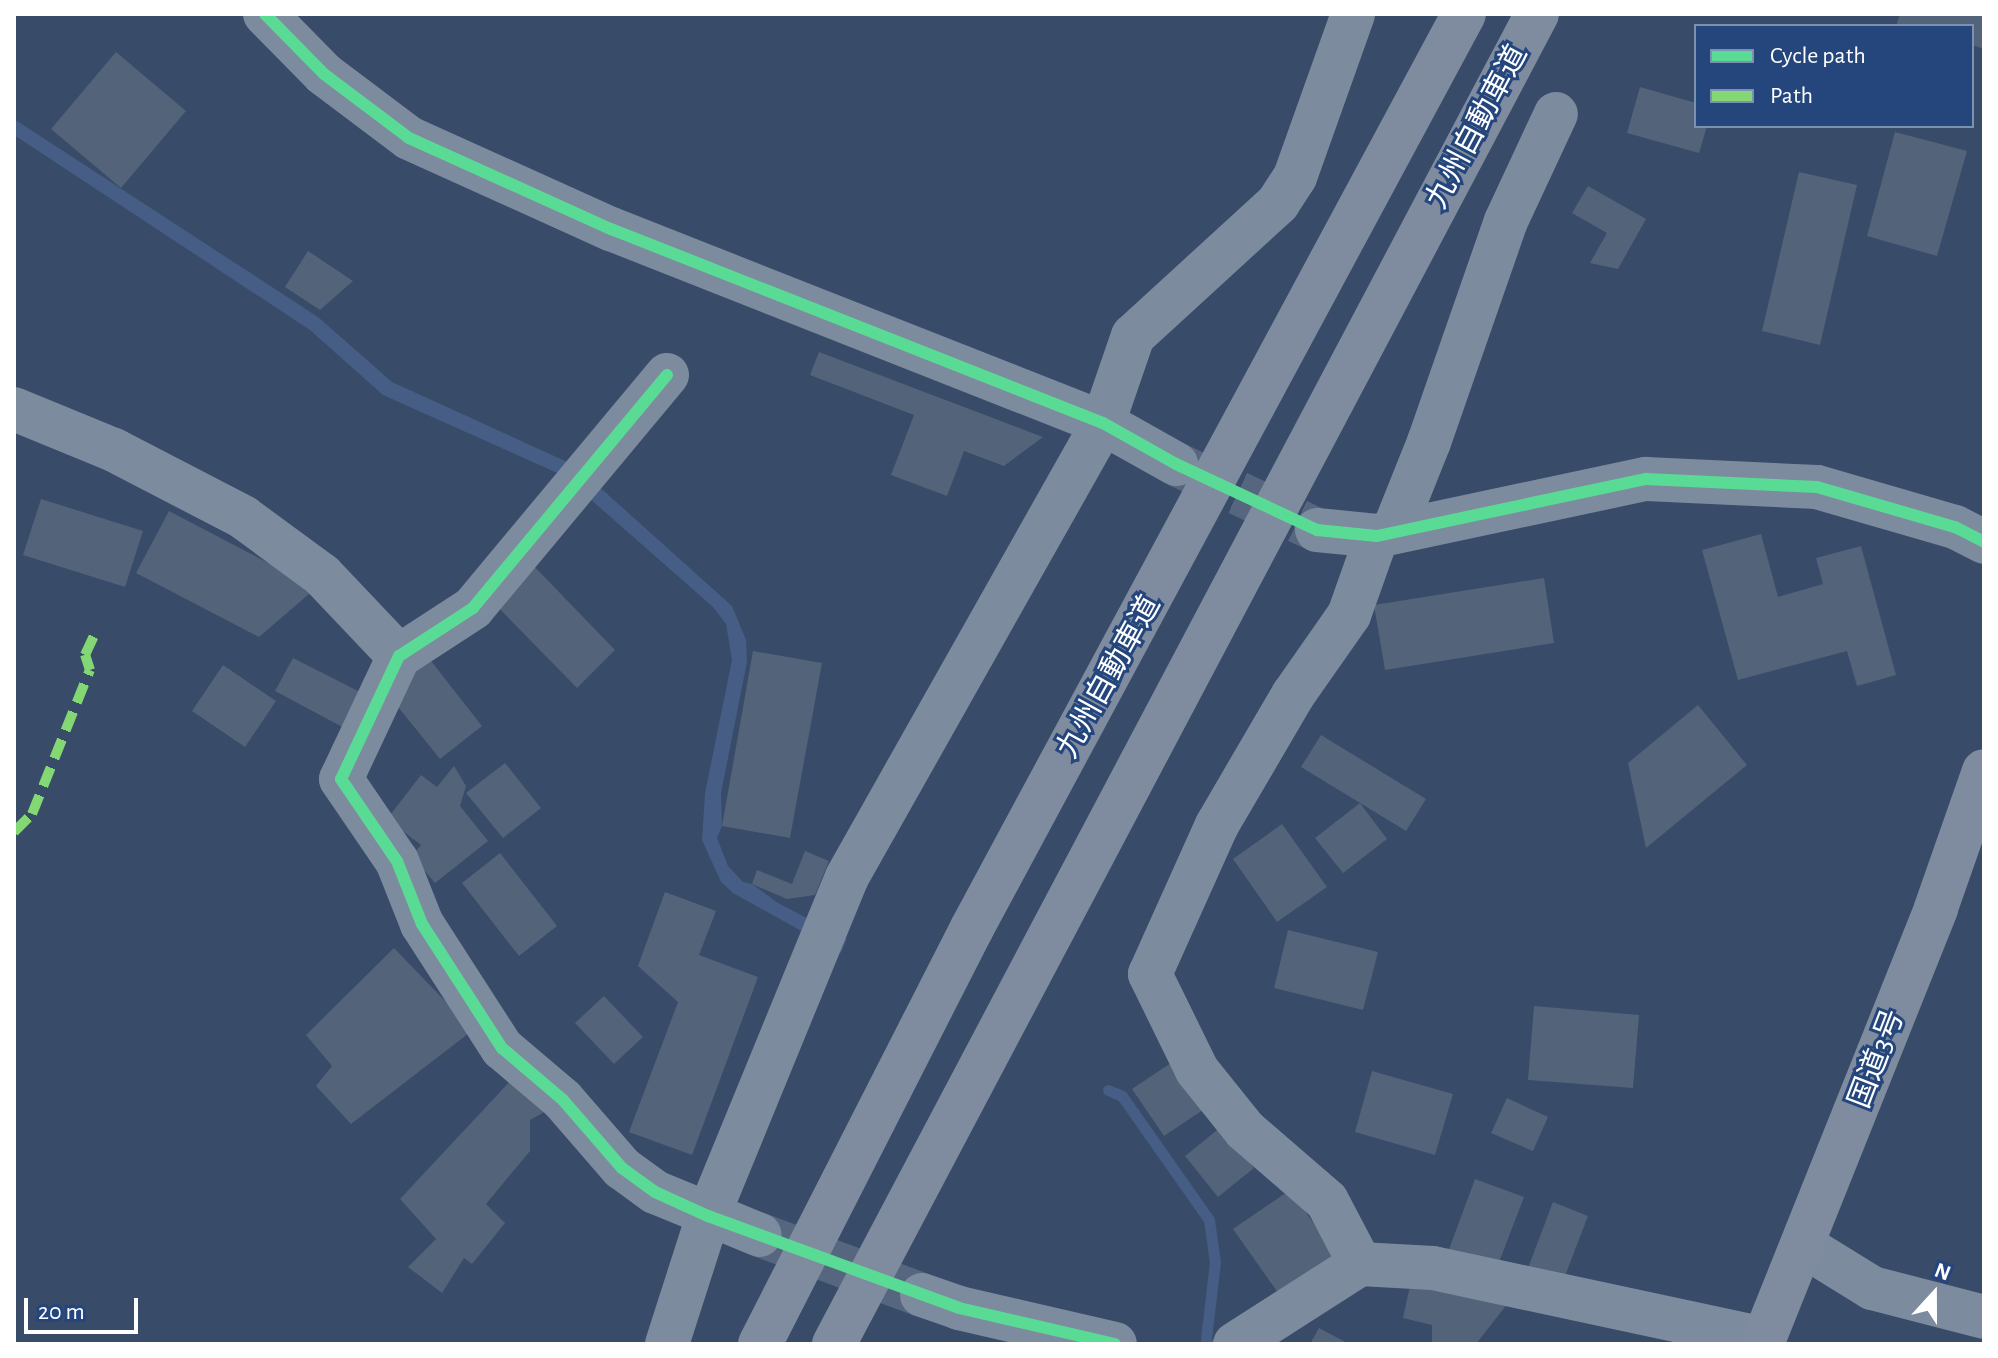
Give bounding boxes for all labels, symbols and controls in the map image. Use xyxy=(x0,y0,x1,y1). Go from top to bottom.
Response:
legend xyxy=(1694,24,1974,128)
street label: 九州自動車道 xyxy=(1419,39,1535,215)
text: Cycle path xyxy=(1770,44,1866,68)
text: Path xyxy=(1770,84,1813,108)
street label: 九州自動車道 xyxy=(1050,590,1168,764)
street label: 国道3号 xyxy=(1842,1005,1912,1113)
north arrow xyxy=(1894,1254,1974,1334)
text: N xyxy=(1932,1259,1954,1285)
scale bar xyxy=(28,1282,142,1332)
text: 20 m xyxy=(38,1300,85,1324)

